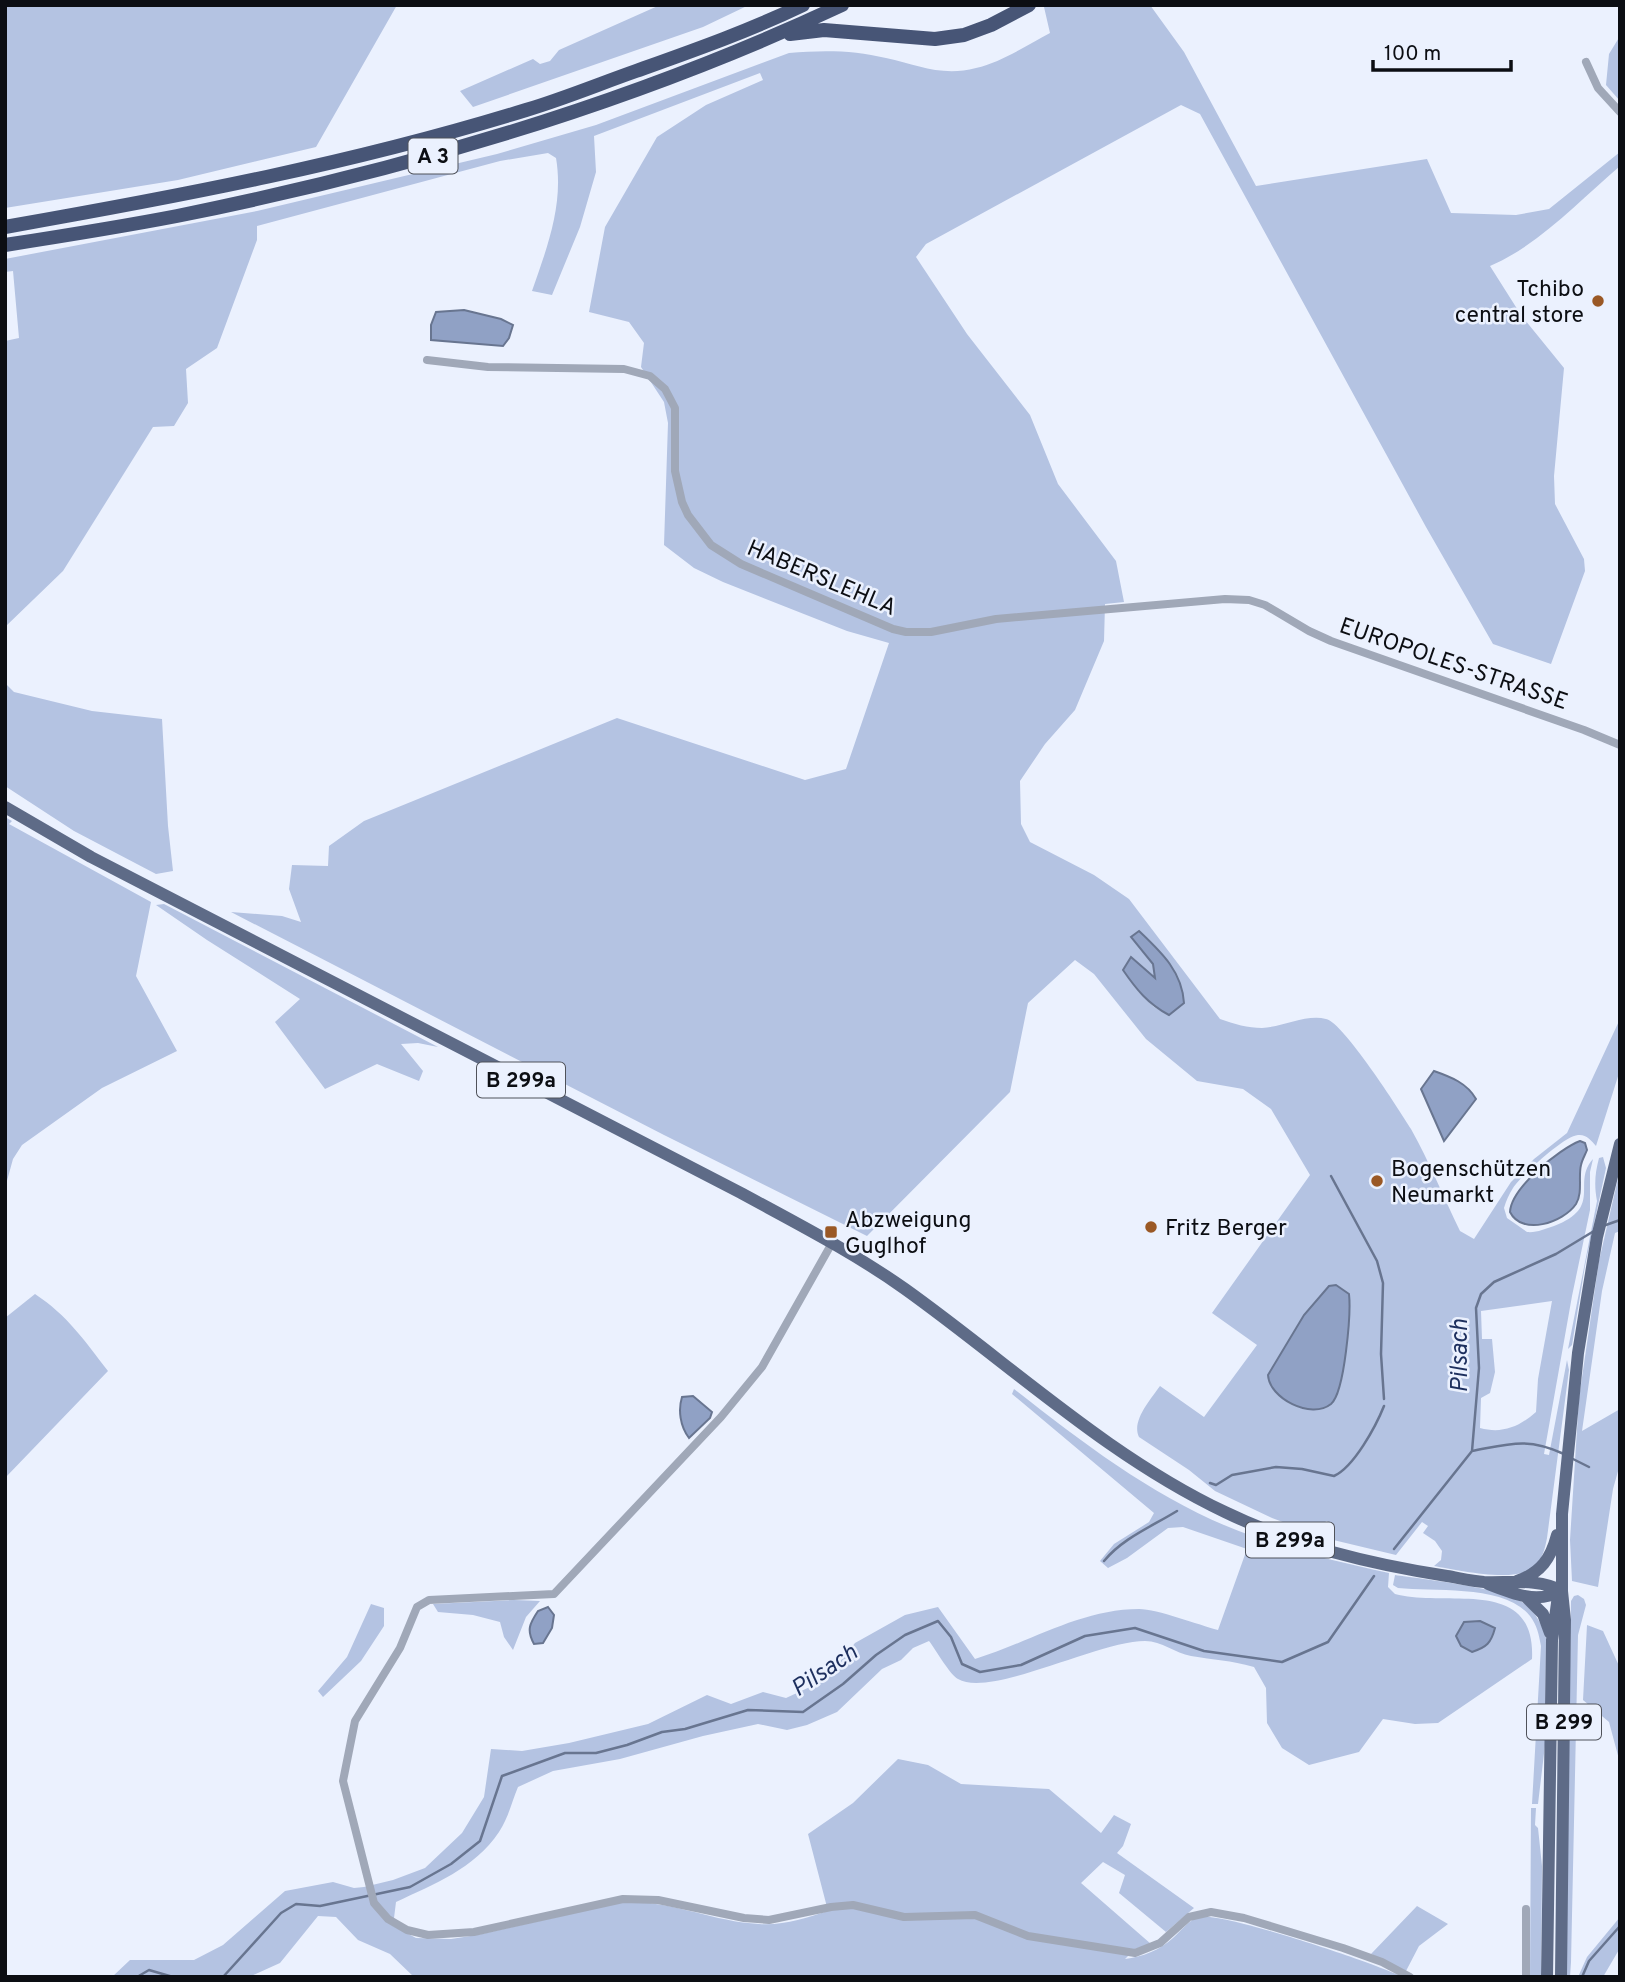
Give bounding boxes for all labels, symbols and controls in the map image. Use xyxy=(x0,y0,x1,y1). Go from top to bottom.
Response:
scale bar xyxy=(1373,28,1511,72)
text: 100 m xyxy=(1384,41,1441,68)
road number: A 3 xyxy=(408,138,458,174)
place label: Tchibo central store xyxy=(1455,276,1584,331)
marker: Tchibo central store xyxy=(1590,293,1606,309)
street label: HABERSLEHLA xyxy=(742,535,900,624)
street label: EUROPOLES-STRASSE xyxy=(1335,613,1571,718)
road number: B 299a xyxy=(477,1062,565,1098)
place label: Bogenschützen Neumarkt xyxy=(1391,1156,1551,1211)
marker: Bogenschützen Neumarkt xyxy=(1369,1173,1385,1189)
place label: Abzweigung Guglhof xyxy=(845,1207,971,1262)
place label: Fritz Berger xyxy=(1165,1215,1287,1244)
marker: Fritz Berger xyxy=(1143,1219,1159,1235)
marker: Abzweigung Guglhof xyxy=(823,1224,839,1240)
water label: Pilsach xyxy=(1446,1319,1476,1393)
road number: B 299a xyxy=(1246,1522,1334,1558)
water label: Pilsach xyxy=(786,1639,864,1705)
road number: B 299 xyxy=(1527,1704,1601,1740)

